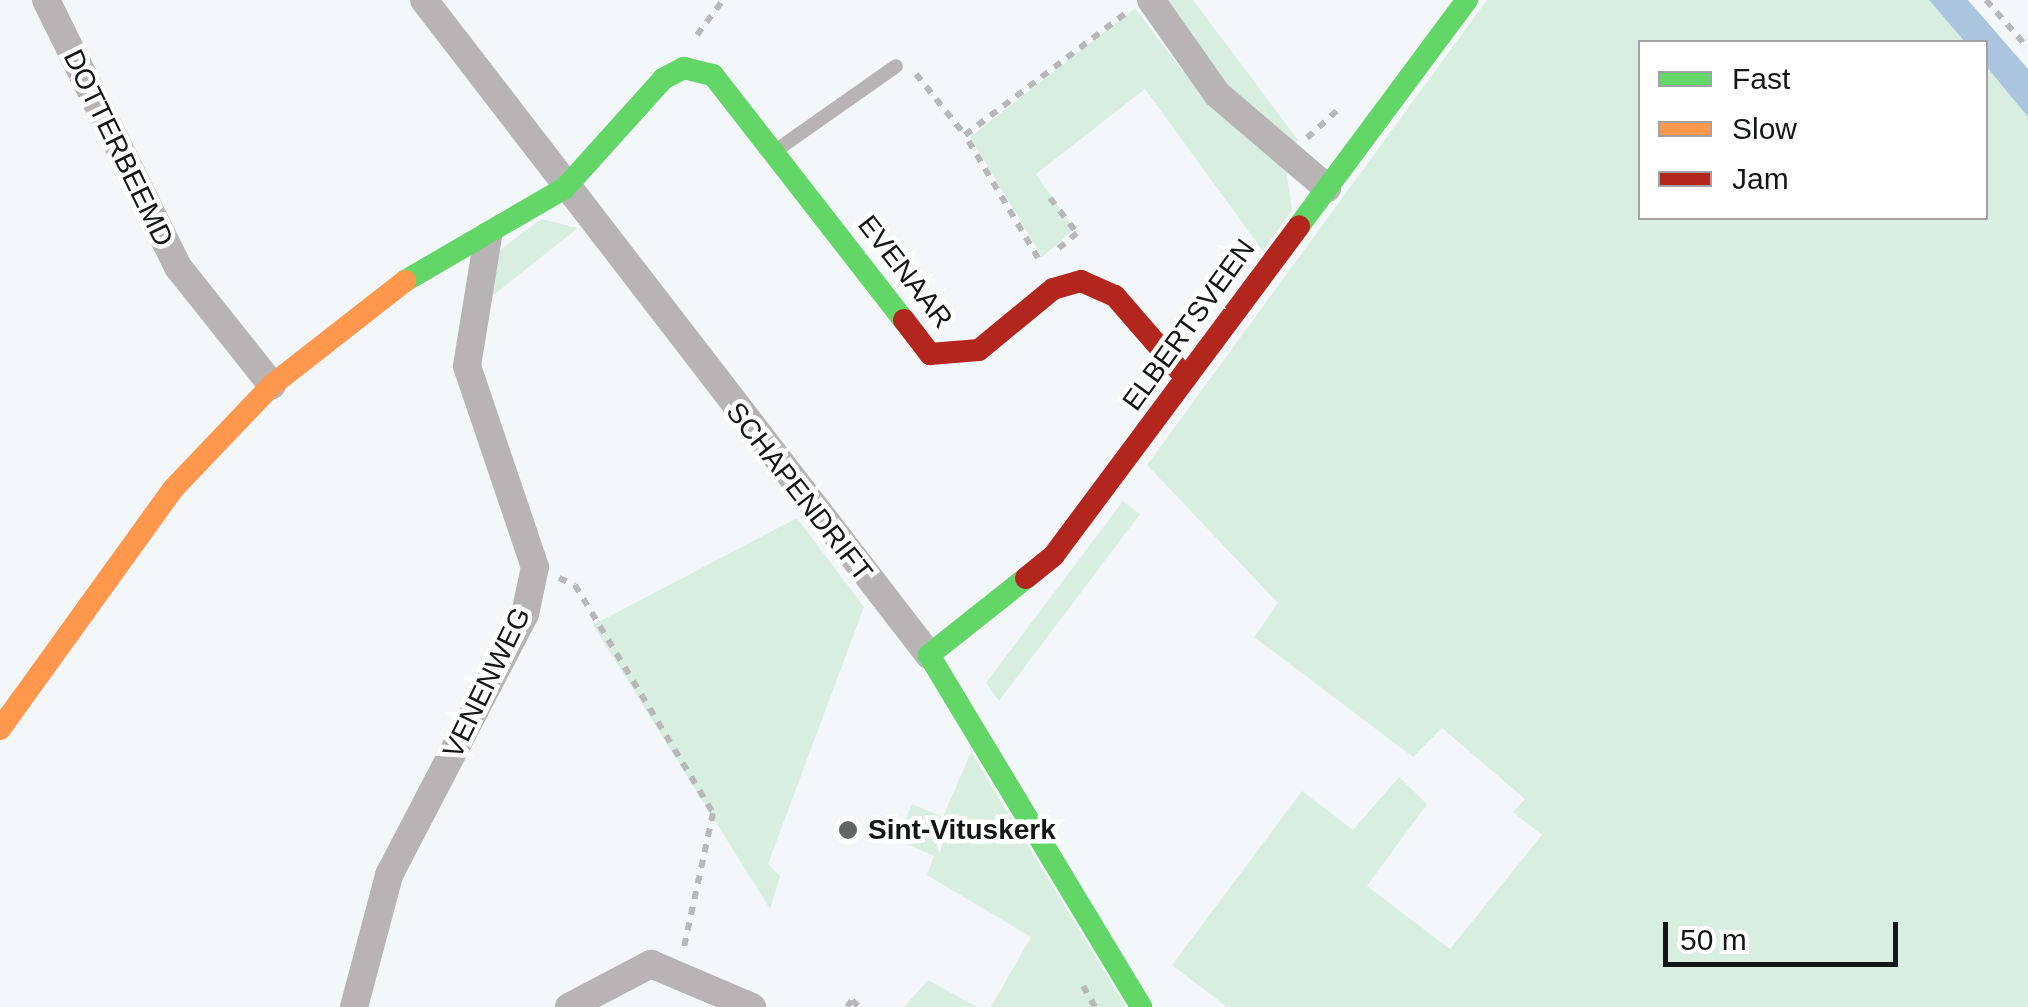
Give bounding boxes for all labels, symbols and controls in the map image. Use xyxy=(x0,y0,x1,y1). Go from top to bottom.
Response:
legend xyxy=(1638,40,1988,220)
street label: DOTTERBEEMD xyxy=(56,44,180,252)
text: Fast xyxy=(1732,62,1790,95)
text: Slow xyxy=(1732,112,1797,145)
text: Jam xyxy=(1732,162,1789,195)
street label: EVENAAR xyxy=(851,209,959,335)
street label: ELBERTSVEEN xyxy=(1116,233,1262,417)
street label: SCHAPENDRIFT xyxy=(719,396,879,588)
street label: VENENWEG xyxy=(436,602,538,764)
place label: Sint-Vituskerk xyxy=(868,813,1056,847)
marker: Sint-Vituskerk xyxy=(837,819,859,841)
scale bar xyxy=(1668,902,1903,964)
text: 50 m xyxy=(1680,923,1747,956)

